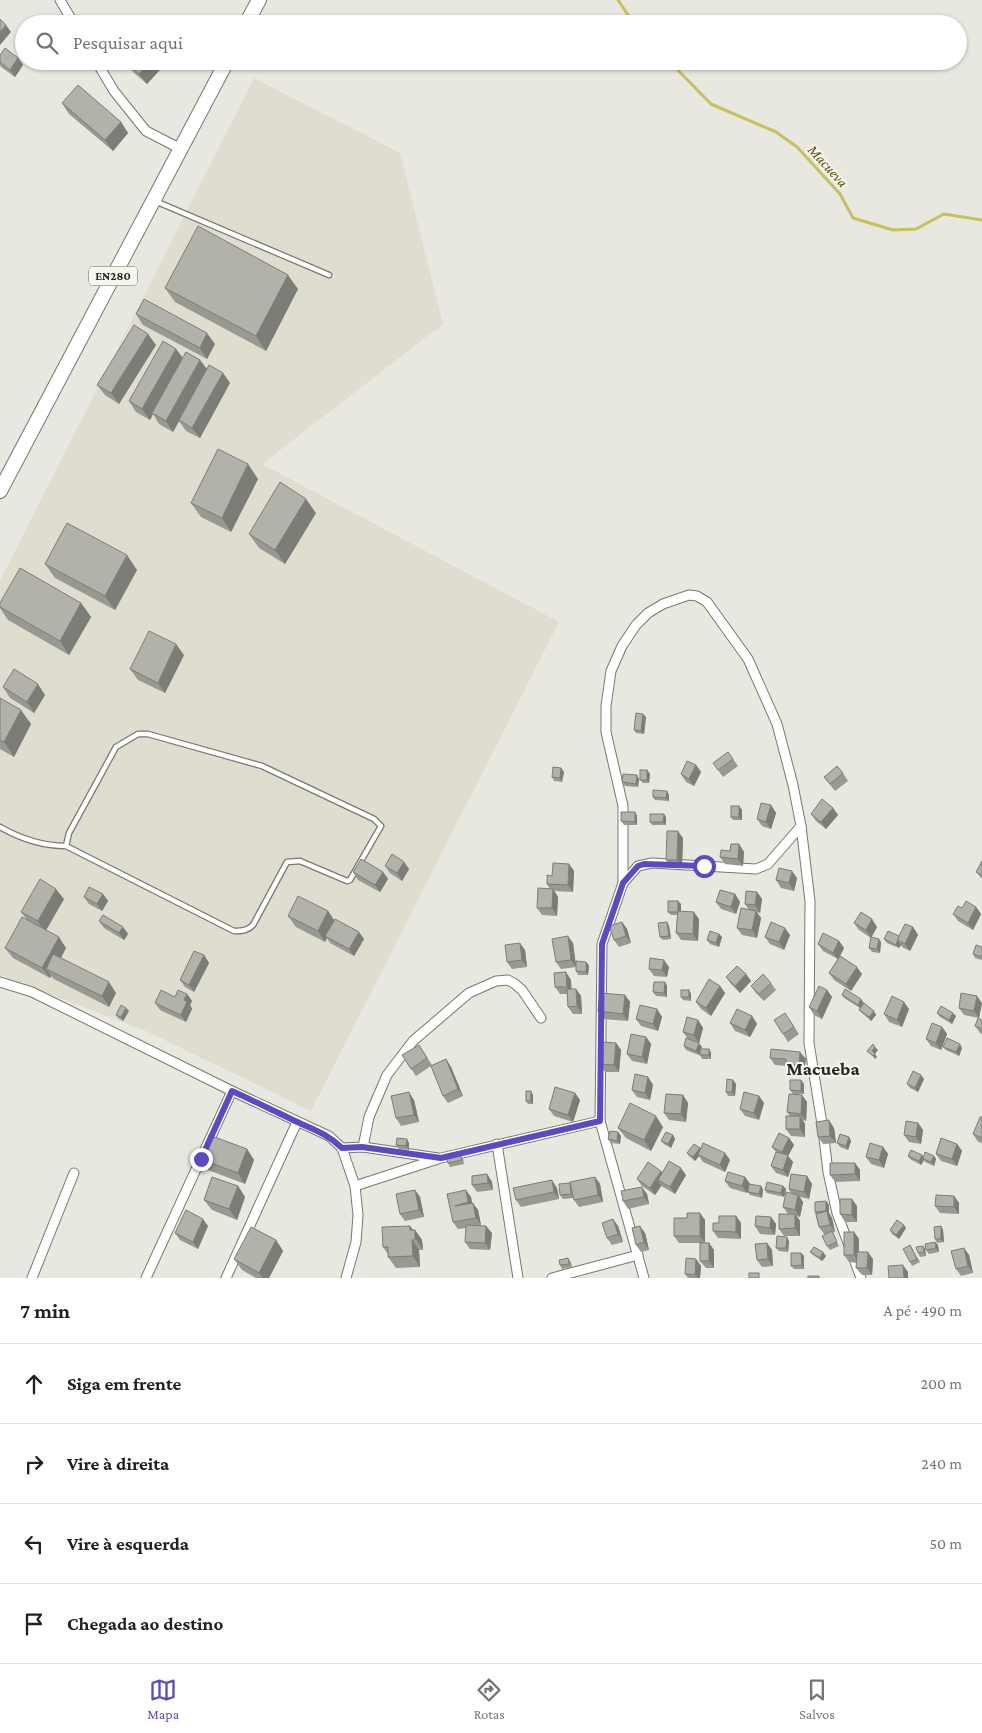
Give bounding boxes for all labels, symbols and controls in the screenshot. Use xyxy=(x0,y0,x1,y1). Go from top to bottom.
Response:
search box xyxy=(15,15,967,70)
icon: search xyxy=(33,29,61,57)
text: Pesquisar aqui xyxy=(73,32,183,53)
water label: Macueva xyxy=(804,141,851,190)
road number: EN280 xyxy=(89,266,137,286)
route start xyxy=(693,855,716,878)
district label: Macueba xyxy=(786,1058,860,1079)
route end xyxy=(190,1148,213,1171)
text: 7 min xyxy=(20,1299,70,1323)
text: A pé · 490 m xyxy=(884,1302,962,1319)
icon: ahead xyxy=(20,1370,48,1398)
text: Siga em frente xyxy=(67,1373,181,1394)
text: 200 m xyxy=(920,1375,962,1392)
icon: right xyxy=(20,1450,48,1478)
text: Vire à direita xyxy=(67,1453,169,1474)
text: 240 m xyxy=(921,1455,962,1472)
icon: left xyxy=(20,1530,48,1558)
text: Vire à esquerda xyxy=(67,1533,189,1554)
text: 50 m xyxy=(930,1535,962,1552)
icon: arrive xyxy=(20,1610,48,1638)
text: Chegada ao destino xyxy=(67,1613,223,1634)
tab: Mapa xyxy=(147,1676,179,1722)
tab: Rotas xyxy=(474,1676,505,1722)
tab: Salvos xyxy=(799,1676,835,1722)

